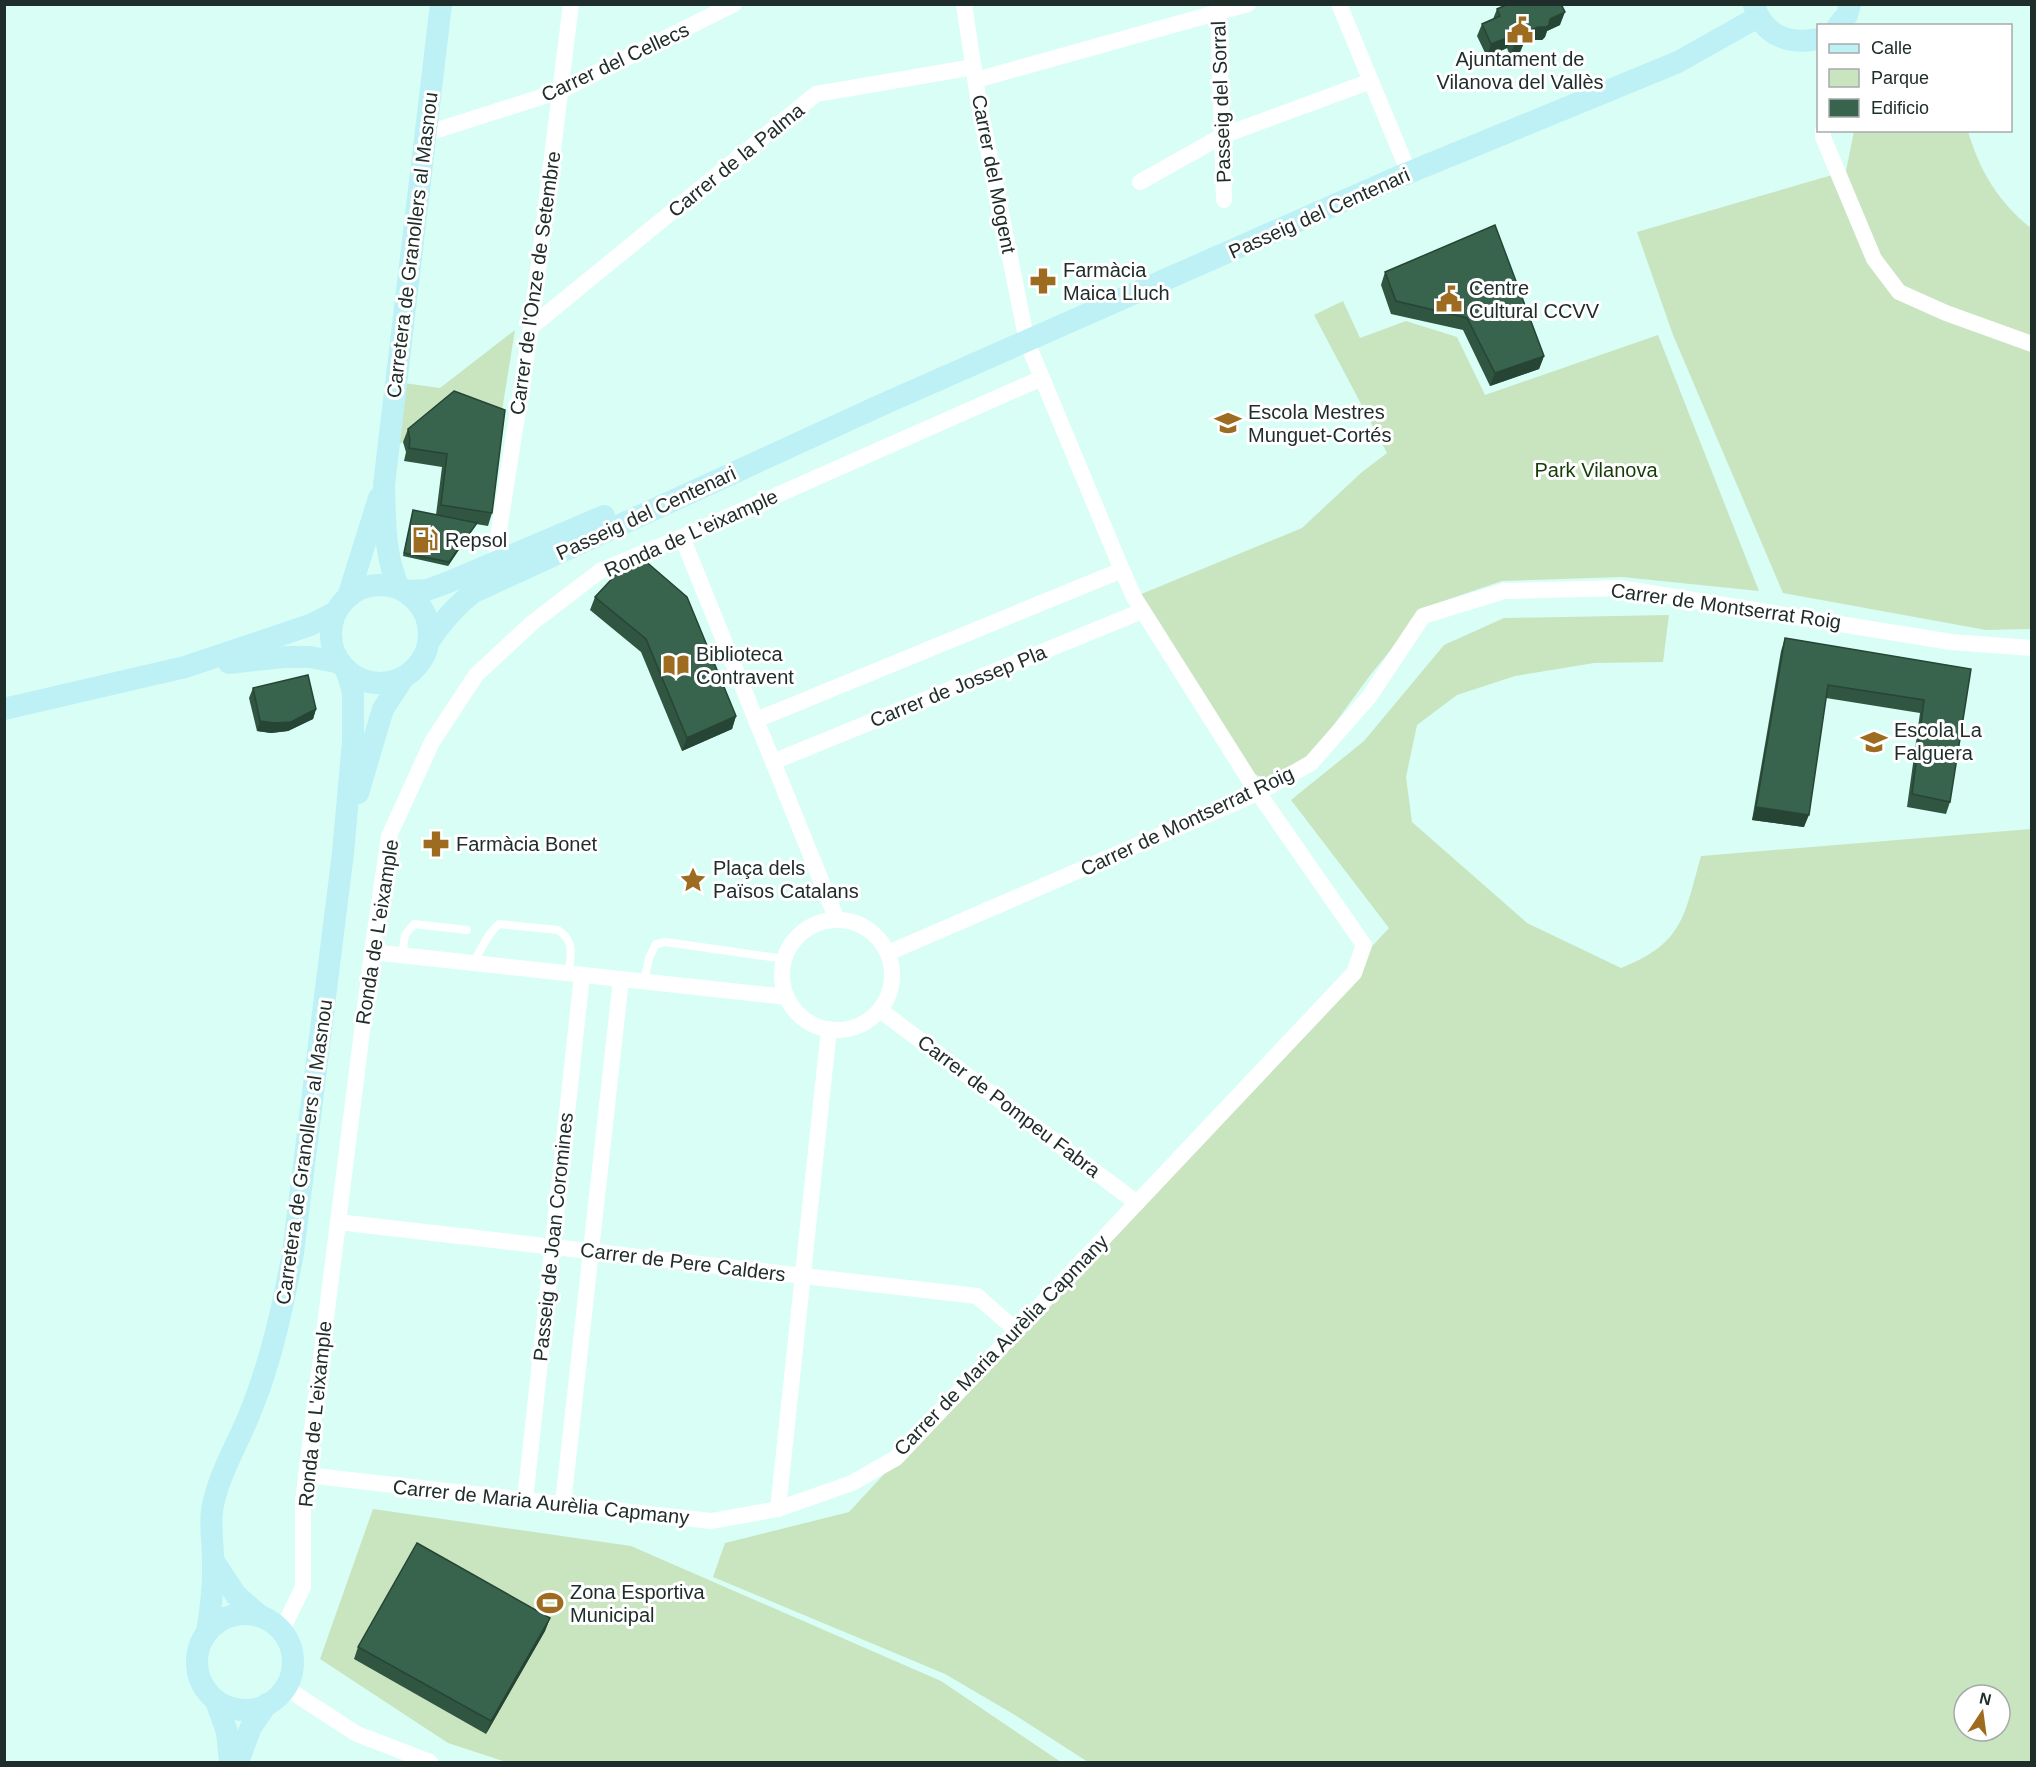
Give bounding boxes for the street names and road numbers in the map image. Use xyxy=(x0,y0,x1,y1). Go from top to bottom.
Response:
street label: Carrer del Cellecs xyxy=(538,18,692,106)
street label: Passeig del Sorral xyxy=(1207,21,1235,183)
street label: Carretera de Granollers al Masnou xyxy=(382,91,442,399)
street label: Carrer del Mogent xyxy=(968,93,1020,256)
street label: Carrer de la Palma xyxy=(664,98,809,221)
street label: Carrer de l'Onze de Setembre xyxy=(506,150,564,416)
street label: Passeig del Centenari xyxy=(1225,163,1413,263)
street label: Passeig del Centenari xyxy=(553,462,739,564)
street label: Ronda de L'eixample xyxy=(601,485,781,581)
street label: Carrer de Montserrat Roig xyxy=(1609,579,1843,633)
street label: Carrer de Jossep Pla xyxy=(867,640,1050,731)
street label: Carrer de Montserrat Roig xyxy=(1077,762,1297,880)
street label: Ronda de L'eixample xyxy=(351,838,403,1026)
street label: Carretera de Granollers al Masnou xyxy=(272,998,336,1306)
street label: Carrer de Pompeu Fabra xyxy=(914,1030,1105,1182)
street label: Passeig de Joan Coromines xyxy=(529,1111,577,1363)
street label: Carrer de Maria Aurèlia Capmany xyxy=(890,1230,1112,1460)
street label: Carrer de Pere Calders xyxy=(579,1238,787,1286)
street label: Ronda de L'eixample xyxy=(294,1320,336,1508)
street label: Carrer de Maria Aurèlia Capmany xyxy=(392,1475,690,1529)

